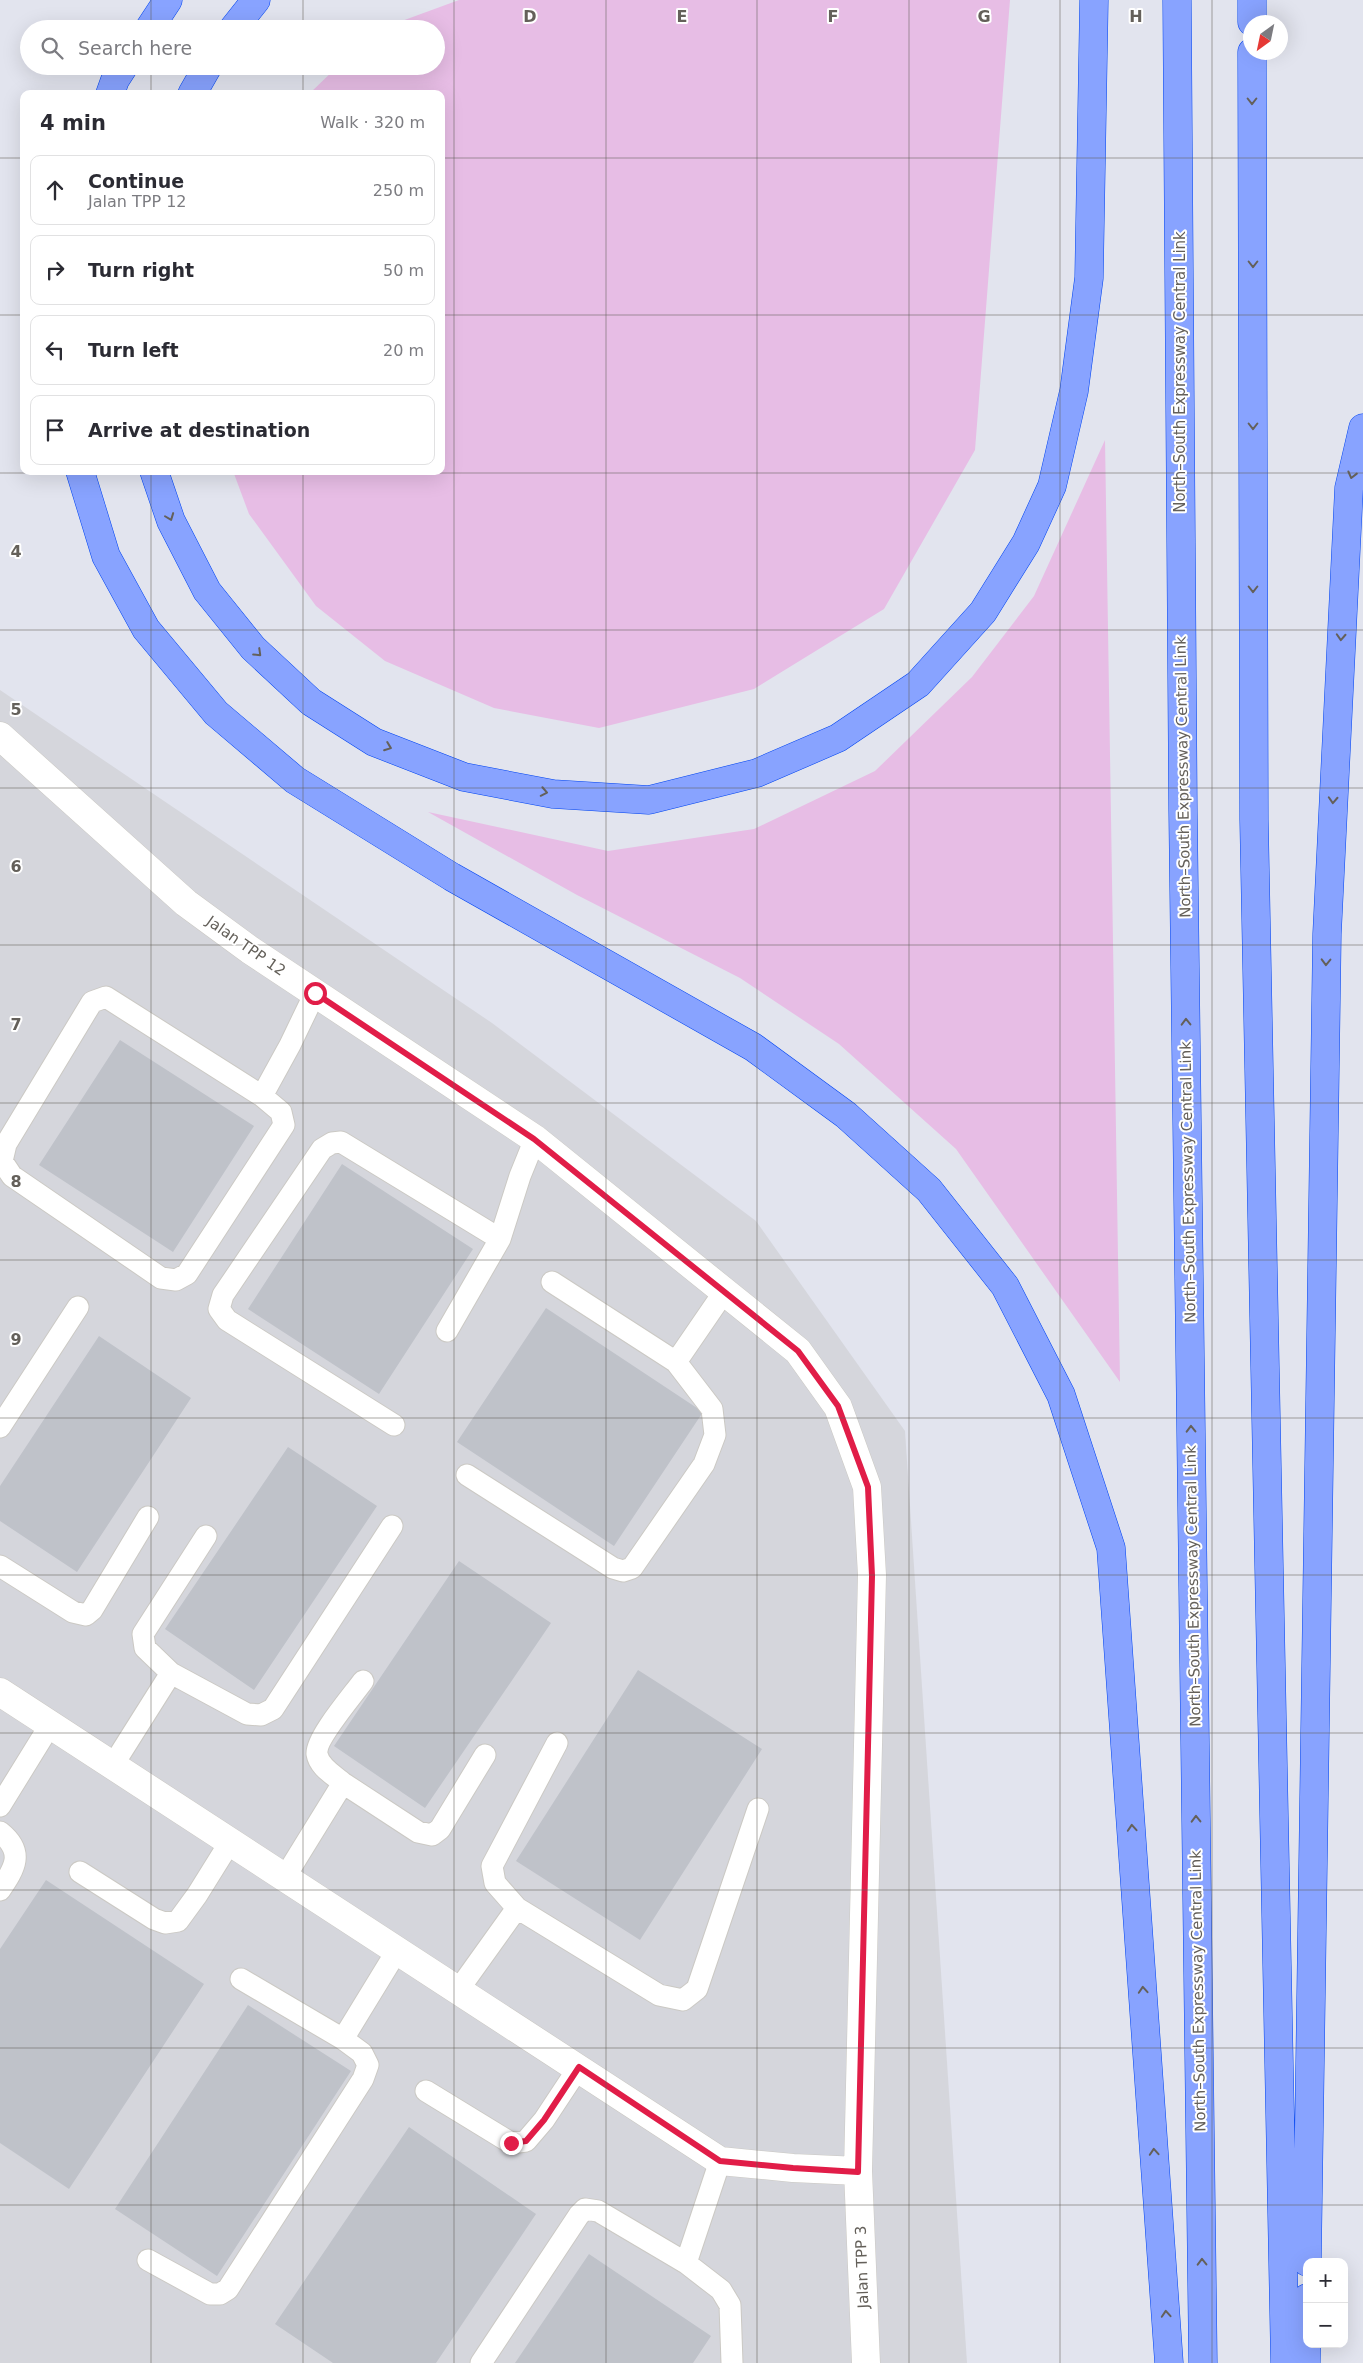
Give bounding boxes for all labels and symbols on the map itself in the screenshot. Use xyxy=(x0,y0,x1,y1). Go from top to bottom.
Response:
text: D xyxy=(523,7,537,26)
text: E xyxy=(677,7,687,26)
text: F xyxy=(828,7,838,26)
text: G xyxy=(977,7,991,26)
text: H xyxy=(1129,7,1143,26)
north arrow xyxy=(1243,15,1288,60)
one-way arrow xyxy=(1247,98,1257,105)
street label: North–South Expressway Central Link xyxy=(1171,231,1189,513)
one-way arrow xyxy=(1248,260,1258,268)
one-way arrow xyxy=(1248,422,1258,430)
one-way arrow xyxy=(1347,471,1357,479)
one-way arrow xyxy=(164,513,174,521)
text: 4 xyxy=(10,542,22,561)
one-way arrow xyxy=(1248,585,1258,593)
one-way arrow xyxy=(1336,634,1347,642)
street label: North–South Expressway Central Link xyxy=(1172,636,1194,918)
one-way arrow xyxy=(252,647,261,656)
text: 5 xyxy=(10,700,22,719)
one-way arrow xyxy=(383,741,392,751)
one-way arrow xyxy=(539,787,548,797)
one-way arrow xyxy=(1328,796,1339,804)
text: 6 xyxy=(10,857,22,876)
street label: Jalan TPP 12 xyxy=(202,912,289,980)
one-way arrow xyxy=(1321,958,1332,966)
route start xyxy=(304,982,327,1005)
text: 7 xyxy=(10,1015,22,1034)
one-way arrow xyxy=(1181,1018,1191,1026)
street label: North–South Expressway Central Link xyxy=(1177,1041,1199,1323)
text: 8 xyxy=(10,1172,22,1191)
text: 9 xyxy=(10,1330,22,1349)
one-way arrow xyxy=(1186,1425,1196,1433)
street label: North–South Expressway Central Link xyxy=(1182,1445,1204,1727)
one-way arrow xyxy=(1191,1815,1201,1823)
one-way arrow xyxy=(1126,1824,1137,1832)
street label: North–South Expressway Central Link xyxy=(1187,1850,1209,2132)
one-way arrow xyxy=(1138,1986,1149,1994)
route end xyxy=(500,2132,523,2155)
one-way arrow xyxy=(1149,2148,1160,2156)
street label: Jalan TPP 3 xyxy=(852,2225,872,2310)
one-way arrow xyxy=(1197,2258,1207,2266)
one-way arrow xyxy=(1161,2310,1172,2318)

